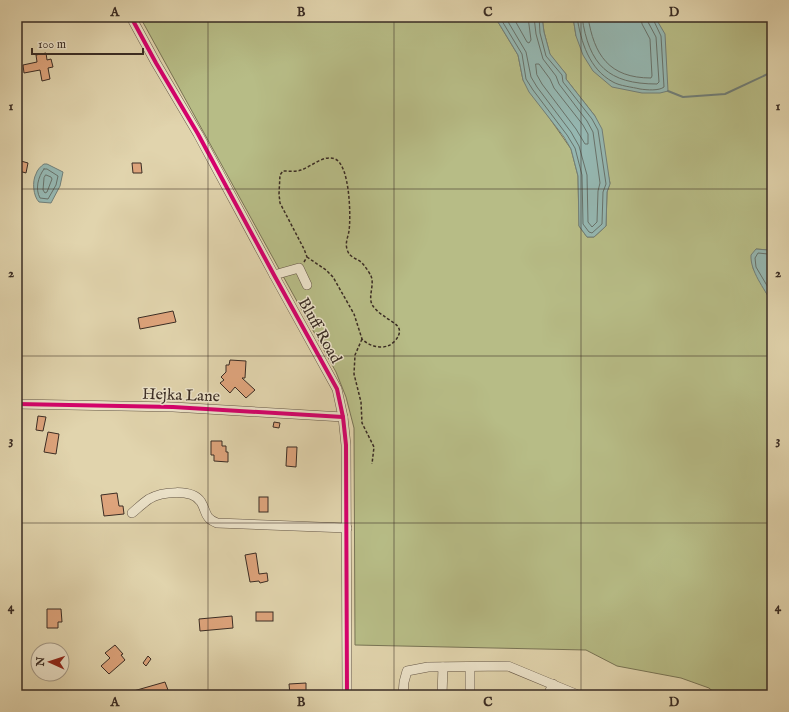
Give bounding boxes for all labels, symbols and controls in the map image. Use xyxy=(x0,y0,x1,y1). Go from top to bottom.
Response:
text: A xyxy=(110,4,121,21)
text: B xyxy=(297,4,306,21)
text: C xyxy=(483,4,493,21)
text: D xyxy=(669,4,680,21)
scale bar xyxy=(32,30,143,56)
text: 100 m xyxy=(38,37,66,52)
text: 1 xyxy=(9,98,14,115)
text: 1 xyxy=(776,98,781,115)
text: 2 xyxy=(8,265,14,282)
text: 2 xyxy=(775,265,781,282)
street label: Bluff Road xyxy=(293,295,346,368)
street label: Hejka Lane xyxy=(142,385,220,407)
text: 3 xyxy=(9,432,14,449)
text: 3 xyxy=(776,432,781,449)
text: 4 xyxy=(8,599,15,616)
text: 4 xyxy=(775,599,782,616)
north arrow xyxy=(30,642,70,682)
text: N xyxy=(34,656,48,668)
text: A xyxy=(110,694,121,711)
text: B xyxy=(297,694,306,711)
text: C xyxy=(483,694,493,711)
text: D xyxy=(669,694,680,711)

